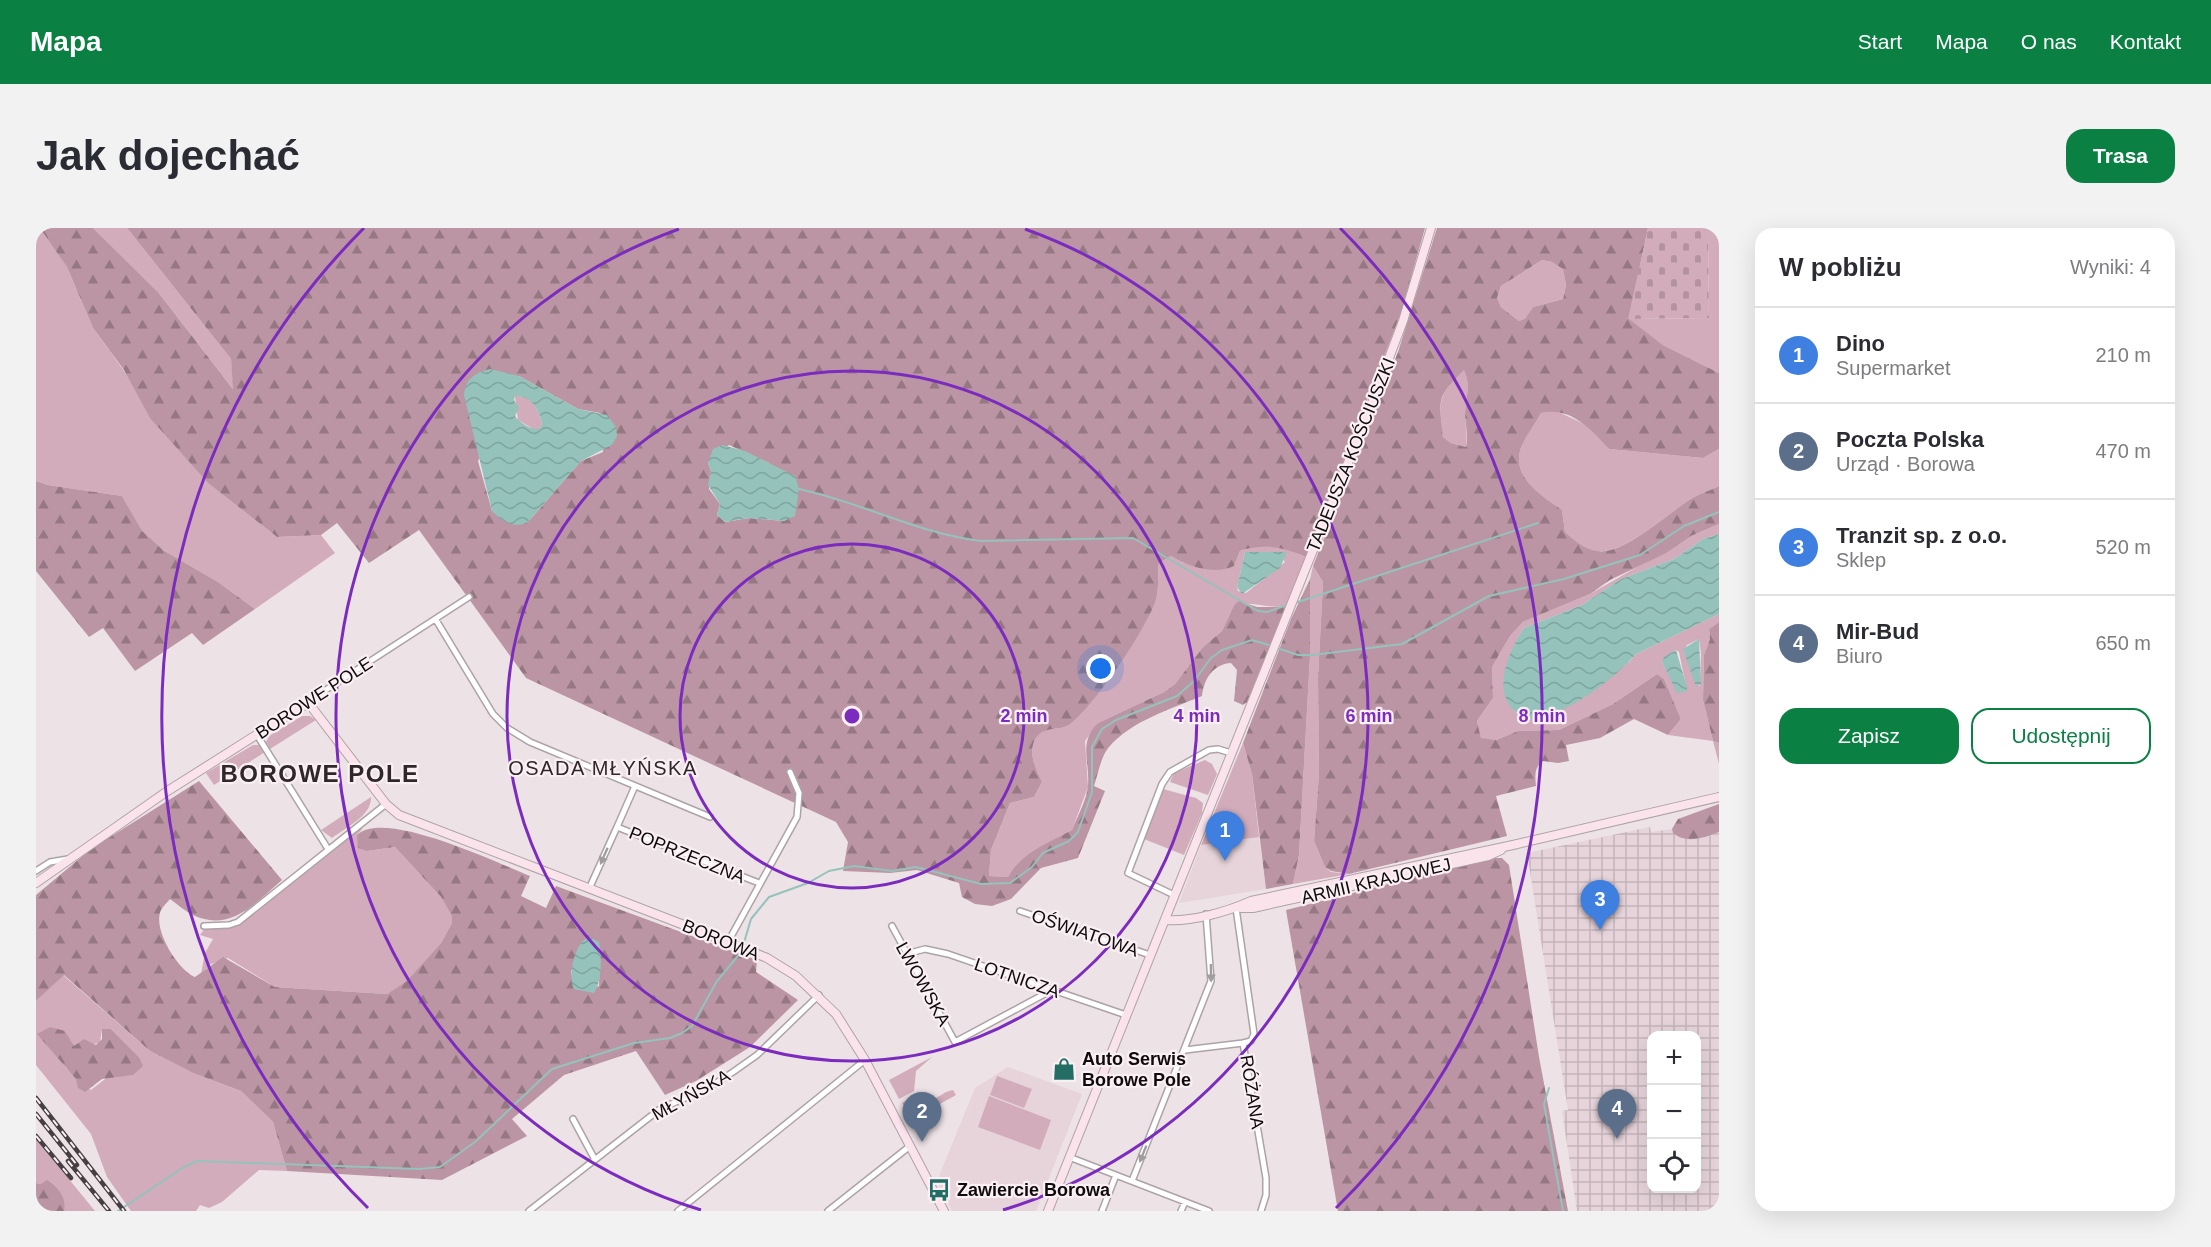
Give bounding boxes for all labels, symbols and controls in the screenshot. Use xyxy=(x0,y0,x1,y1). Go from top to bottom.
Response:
text: Mapa xyxy=(30,26,102,57)
text: Start xyxy=(1858,30,1902,53)
text: Mapa xyxy=(1935,30,1988,53)
text: O nas xyxy=(2021,30,2077,53)
text: Kontakt xyxy=(2110,30,2181,53)
button: Trasa xyxy=(2066,129,2175,183)
text: Jak dojechać xyxy=(36,132,300,179)
text: W pobliżu xyxy=(1779,252,1902,282)
text: Wyniki: 4 xyxy=(2070,256,2151,278)
text: Dino xyxy=(1836,331,1885,356)
text: 1 xyxy=(1793,344,1804,366)
text: 210 m xyxy=(2095,344,2151,366)
street label: TADEUSZA KOŚCIUSZKI xyxy=(1302,355,1399,555)
text: Supermarket xyxy=(1836,357,1951,379)
text: Poczta Polska xyxy=(1836,427,1984,452)
text: 2 xyxy=(1793,440,1804,462)
text: 470 m xyxy=(2095,440,2151,462)
text: Urząd · Borowa xyxy=(1836,453,1975,475)
text: Tranzit sp. z o.o. xyxy=(1836,523,2007,548)
text: 3 xyxy=(1793,536,1804,558)
text: 520 m xyxy=(2095,536,2151,558)
text: Sklep xyxy=(1836,549,1886,571)
text: Mir-Bud xyxy=(1836,619,1919,644)
text: 4 xyxy=(1793,632,1804,654)
text: 650 m xyxy=(2095,632,2151,654)
text: Biuro xyxy=(1836,645,1883,667)
street label: BOROWE POLE xyxy=(252,653,376,743)
your location xyxy=(1086,654,1115,683)
centre of rings xyxy=(842,706,862,726)
text: 2 min xyxy=(1000,706,1048,726)
text: 4 min xyxy=(1173,706,1221,726)
text: 6 min xyxy=(1345,706,1393,726)
text: 8 min xyxy=(1518,706,1566,726)
button: Zapisz xyxy=(1779,708,1959,764)
button: Udostępnij xyxy=(1971,708,2151,764)
district label: OSADA MŁYŃSKA xyxy=(508,757,698,779)
district label: BOROWE POLE xyxy=(220,760,420,787)
pin: 1 xyxy=(1206,812,1244,861)
street label: POPRZECZNA xyxy=(626,823,748,887)
one-way arrow xyxy=(599,847,608,865)
street label: ARMII KRAJOWEJ xyxy=(1299,854,1453,908)
pin: 3 xyxy=(1580,880,1620,930)
street label: OŚWIATOWA xyxy=(1029,904,1141,961)
street label: BOROWA xyxy=(680,915,762,965)
street label: LWOWSKA xyxy=(892,939,954,1029)
street label: LOTNICZA xyxy=(972,954,1062,1002)
one-way arrow xyxy=(1206,963,1216,982)
map controls xyxy=(1647,1031,1701,1193)
button: + xyxy=(1647,1031,1701,1085)
place label: Auto Serwis Borowe Pole xyxy=(1082,1049,1191,1090)
street label: RÓŻANA xyxy=(1236,1053,1269,1131)
shop icon: Auto Serwis Borowe Pole xyxy=(1051,1056,1077,1082)
street label: MŁYŃSKA xyxy=(649,1065,733,1125)
button: − xyxy=(1647,1085,1701,1139)
pin: 4 xyxy=(1598,1090,1636,1139)
pin: 2 xyxy=(902,1092,942,1142)
button: locate xyxy=(1647,1139,1701,1193)
one-way arrow xyxy=(1138,1146,1148,1164)
bus stop icon: Zawiercie Borowa xyxy=(926,1177,952,1203)
place label: Zawiercie Borowa xyxy=(957,1180,1111,1200)

